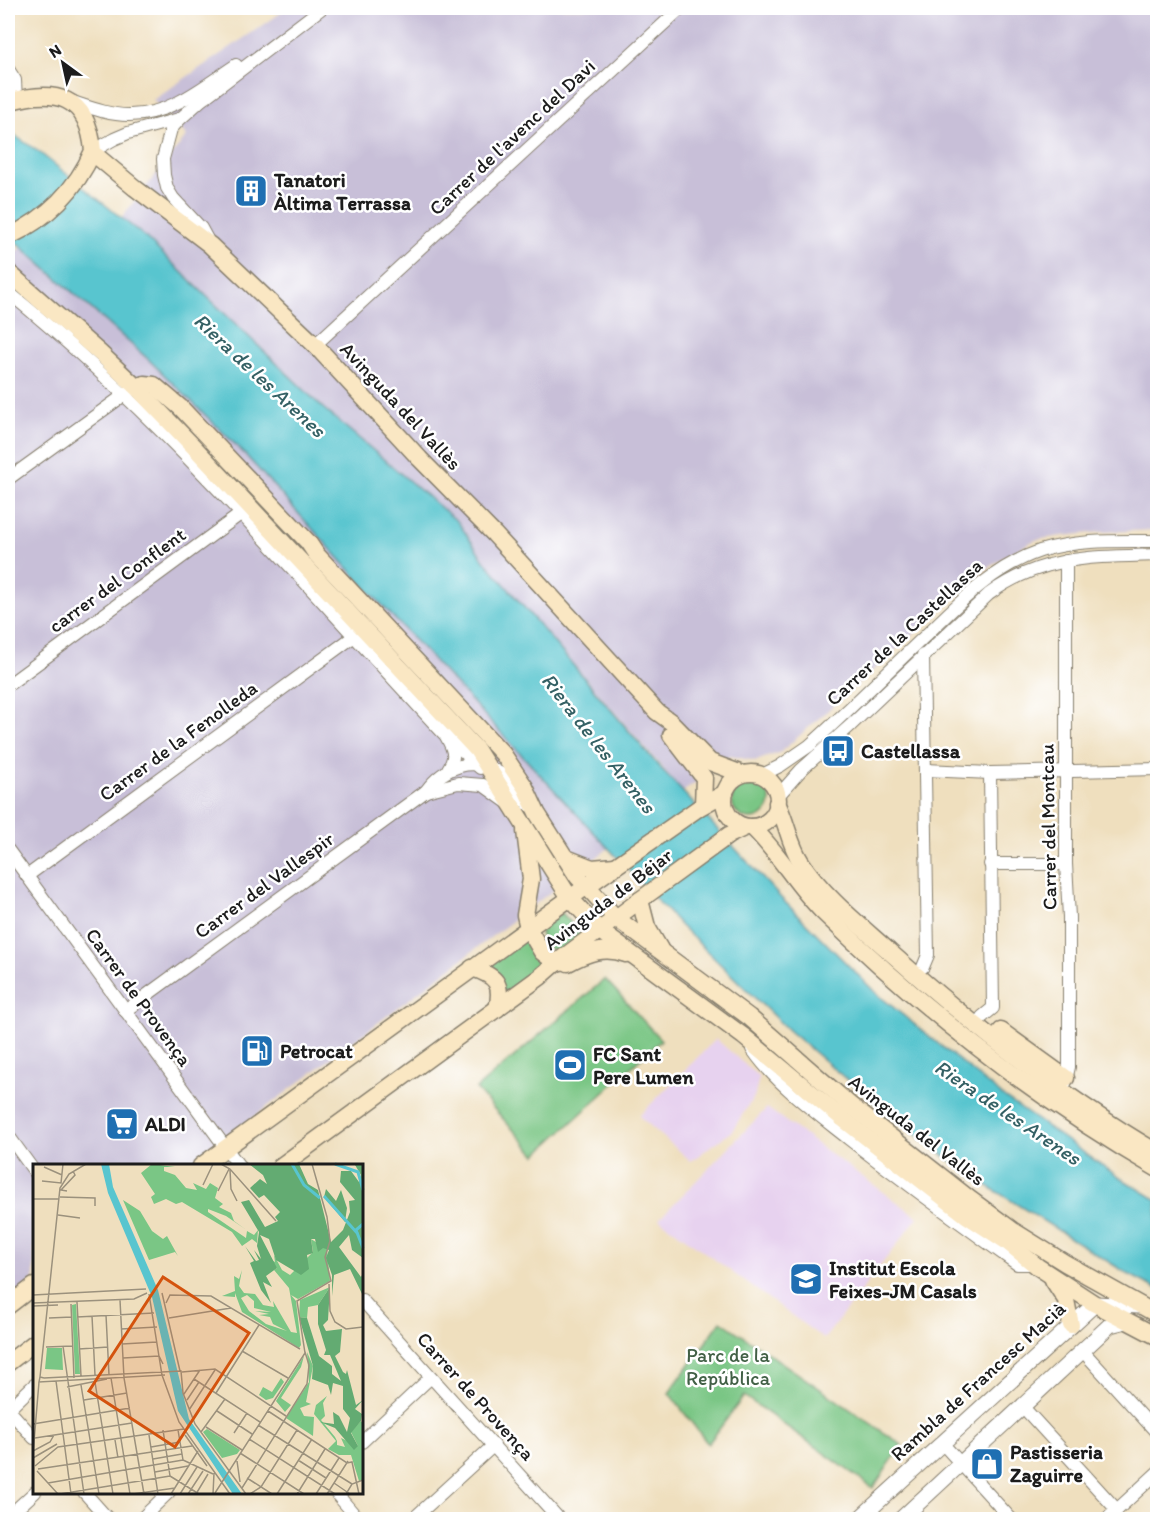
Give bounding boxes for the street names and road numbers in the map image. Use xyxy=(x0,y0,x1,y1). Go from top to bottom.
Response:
street label: Carrer de l'avenc del Davi xyxy=(424,54,600,220)
street label: Avinguda del Vallès xyxy=(335,337,467,475)
street label: carrer del Conflent xyxy=(44,522,191,638)
street label: Carrer de la Castellassa xyxy=(821,553,987,711)
street label: Carrer de la Fenolleda xyxy=(94,676,262,806)
street label: Carrer del Montcau xyxy=(1035,744,1061,910)
street label: Carrer del Vallespir xyxy=(190,826,338,944)
street label: Avinguda de Béjar xyxy=(539,843,677,955)
street label: Carrer de Provença xyxy=(81,923,198,1071)
street label: Avinguda del Vallès xyxy=(844,1069,990,1191)
street label: Rambla de Francesc Macià xyxy=(886,1296,1071,1466)
street label: Carrer de Provença xyxy=(412,1327,541,1466)

